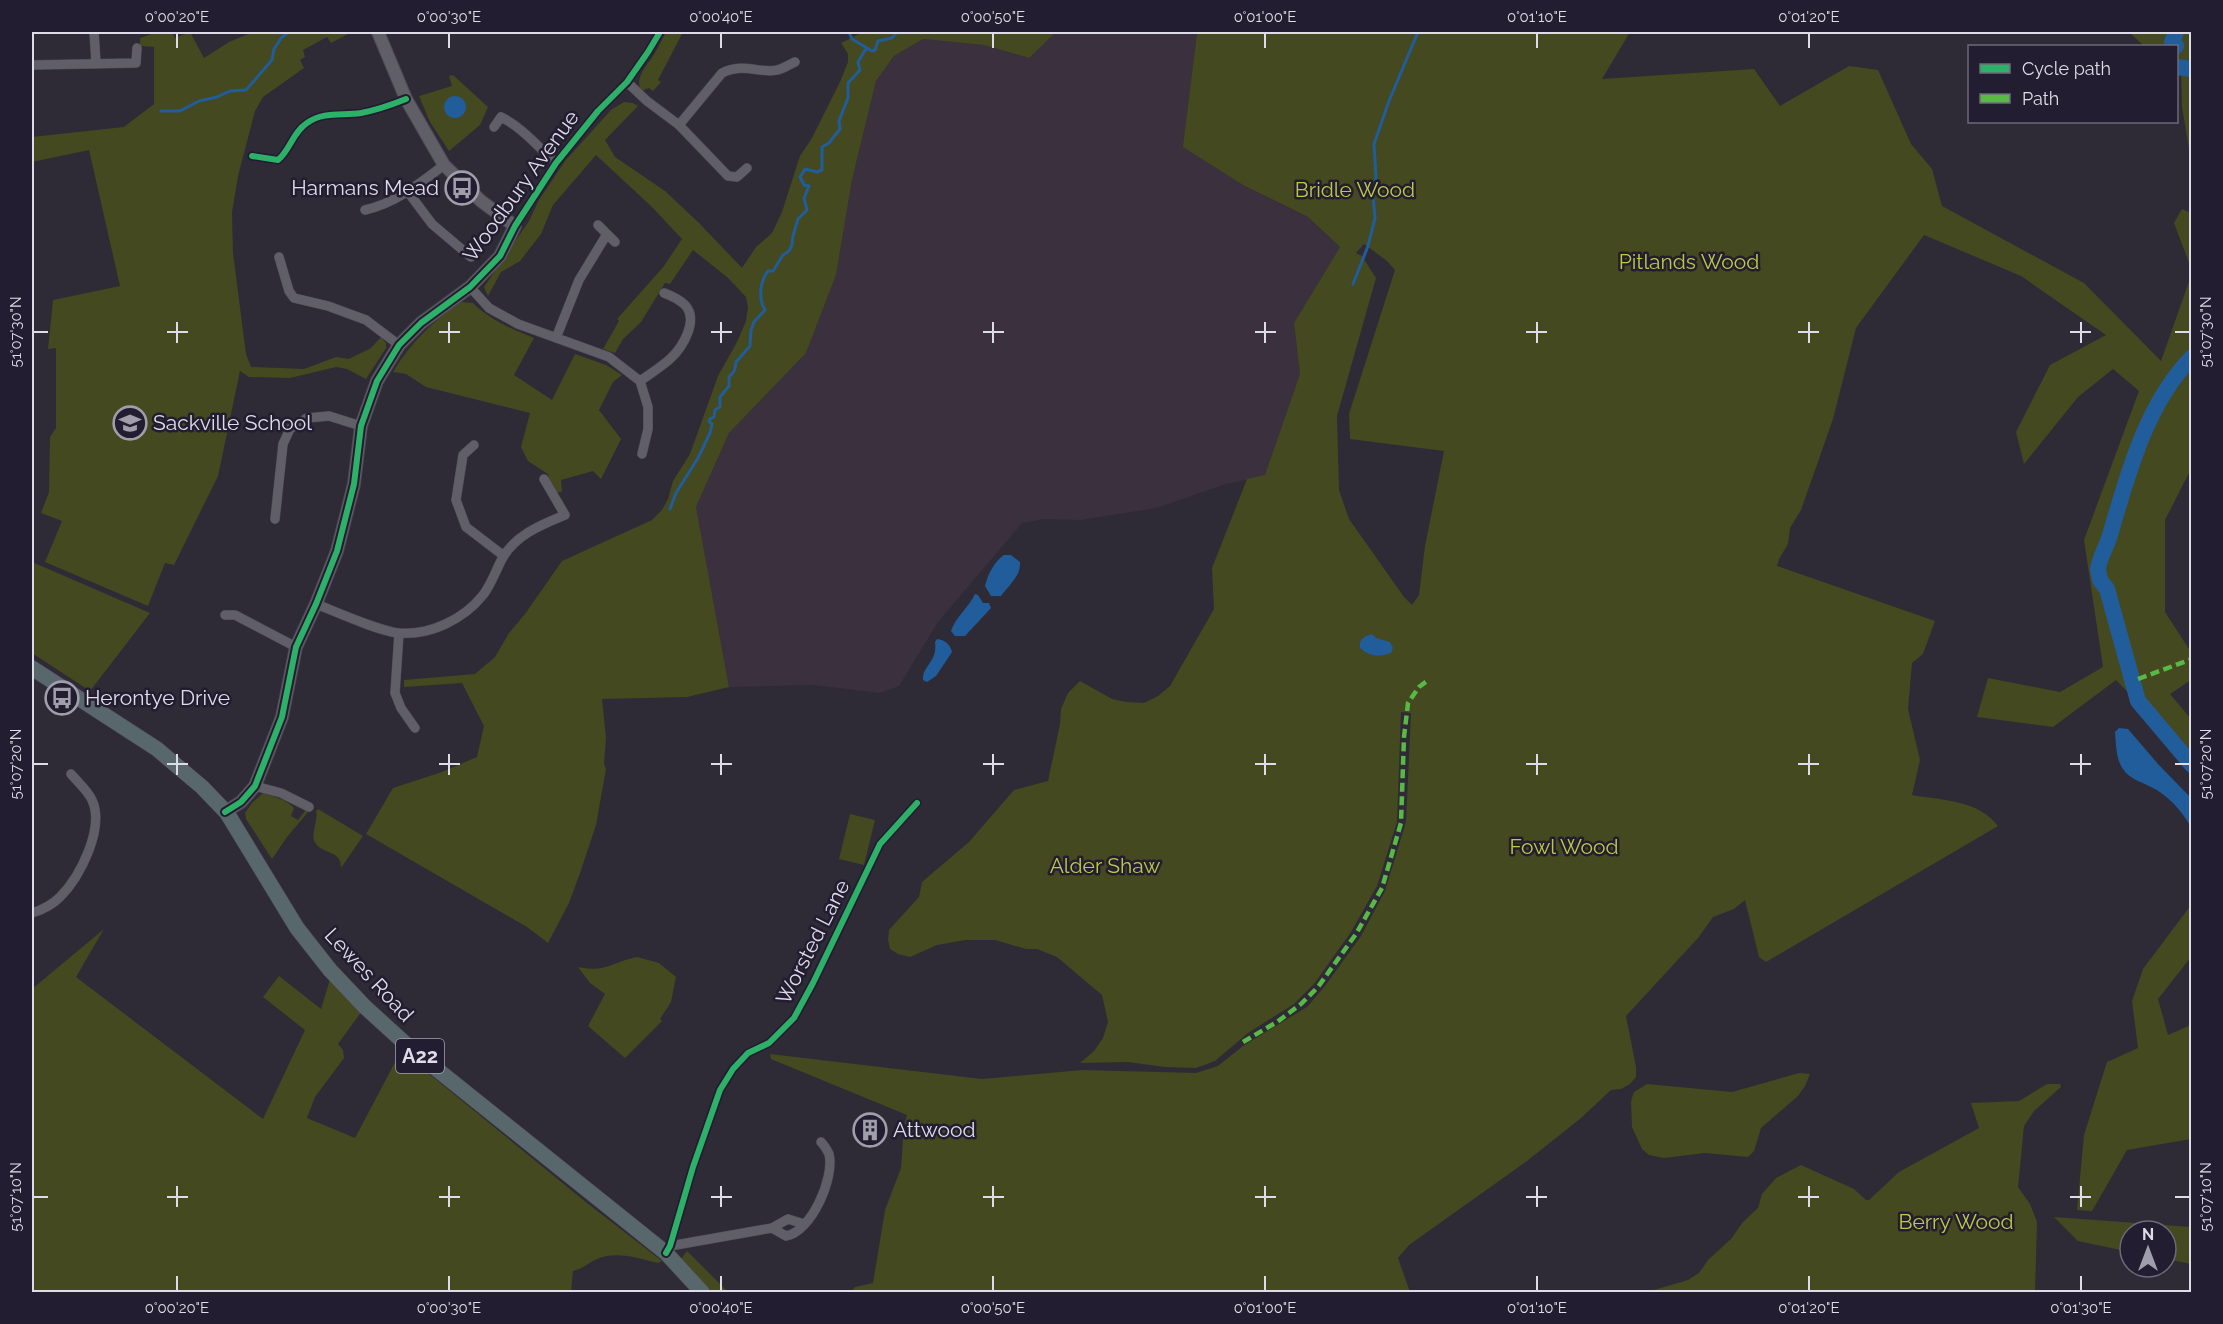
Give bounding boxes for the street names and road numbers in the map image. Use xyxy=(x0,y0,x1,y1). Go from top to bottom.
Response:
street label: Woodbury Avenue xyxy=(457,105,584,266)
street label: Worsted Lane xyxy=(770,875,855,1008)
street label: Lewes Road xyxy=(320,923,419,1027)
road number: A22 xyxy=(396,1039,444,1073)

